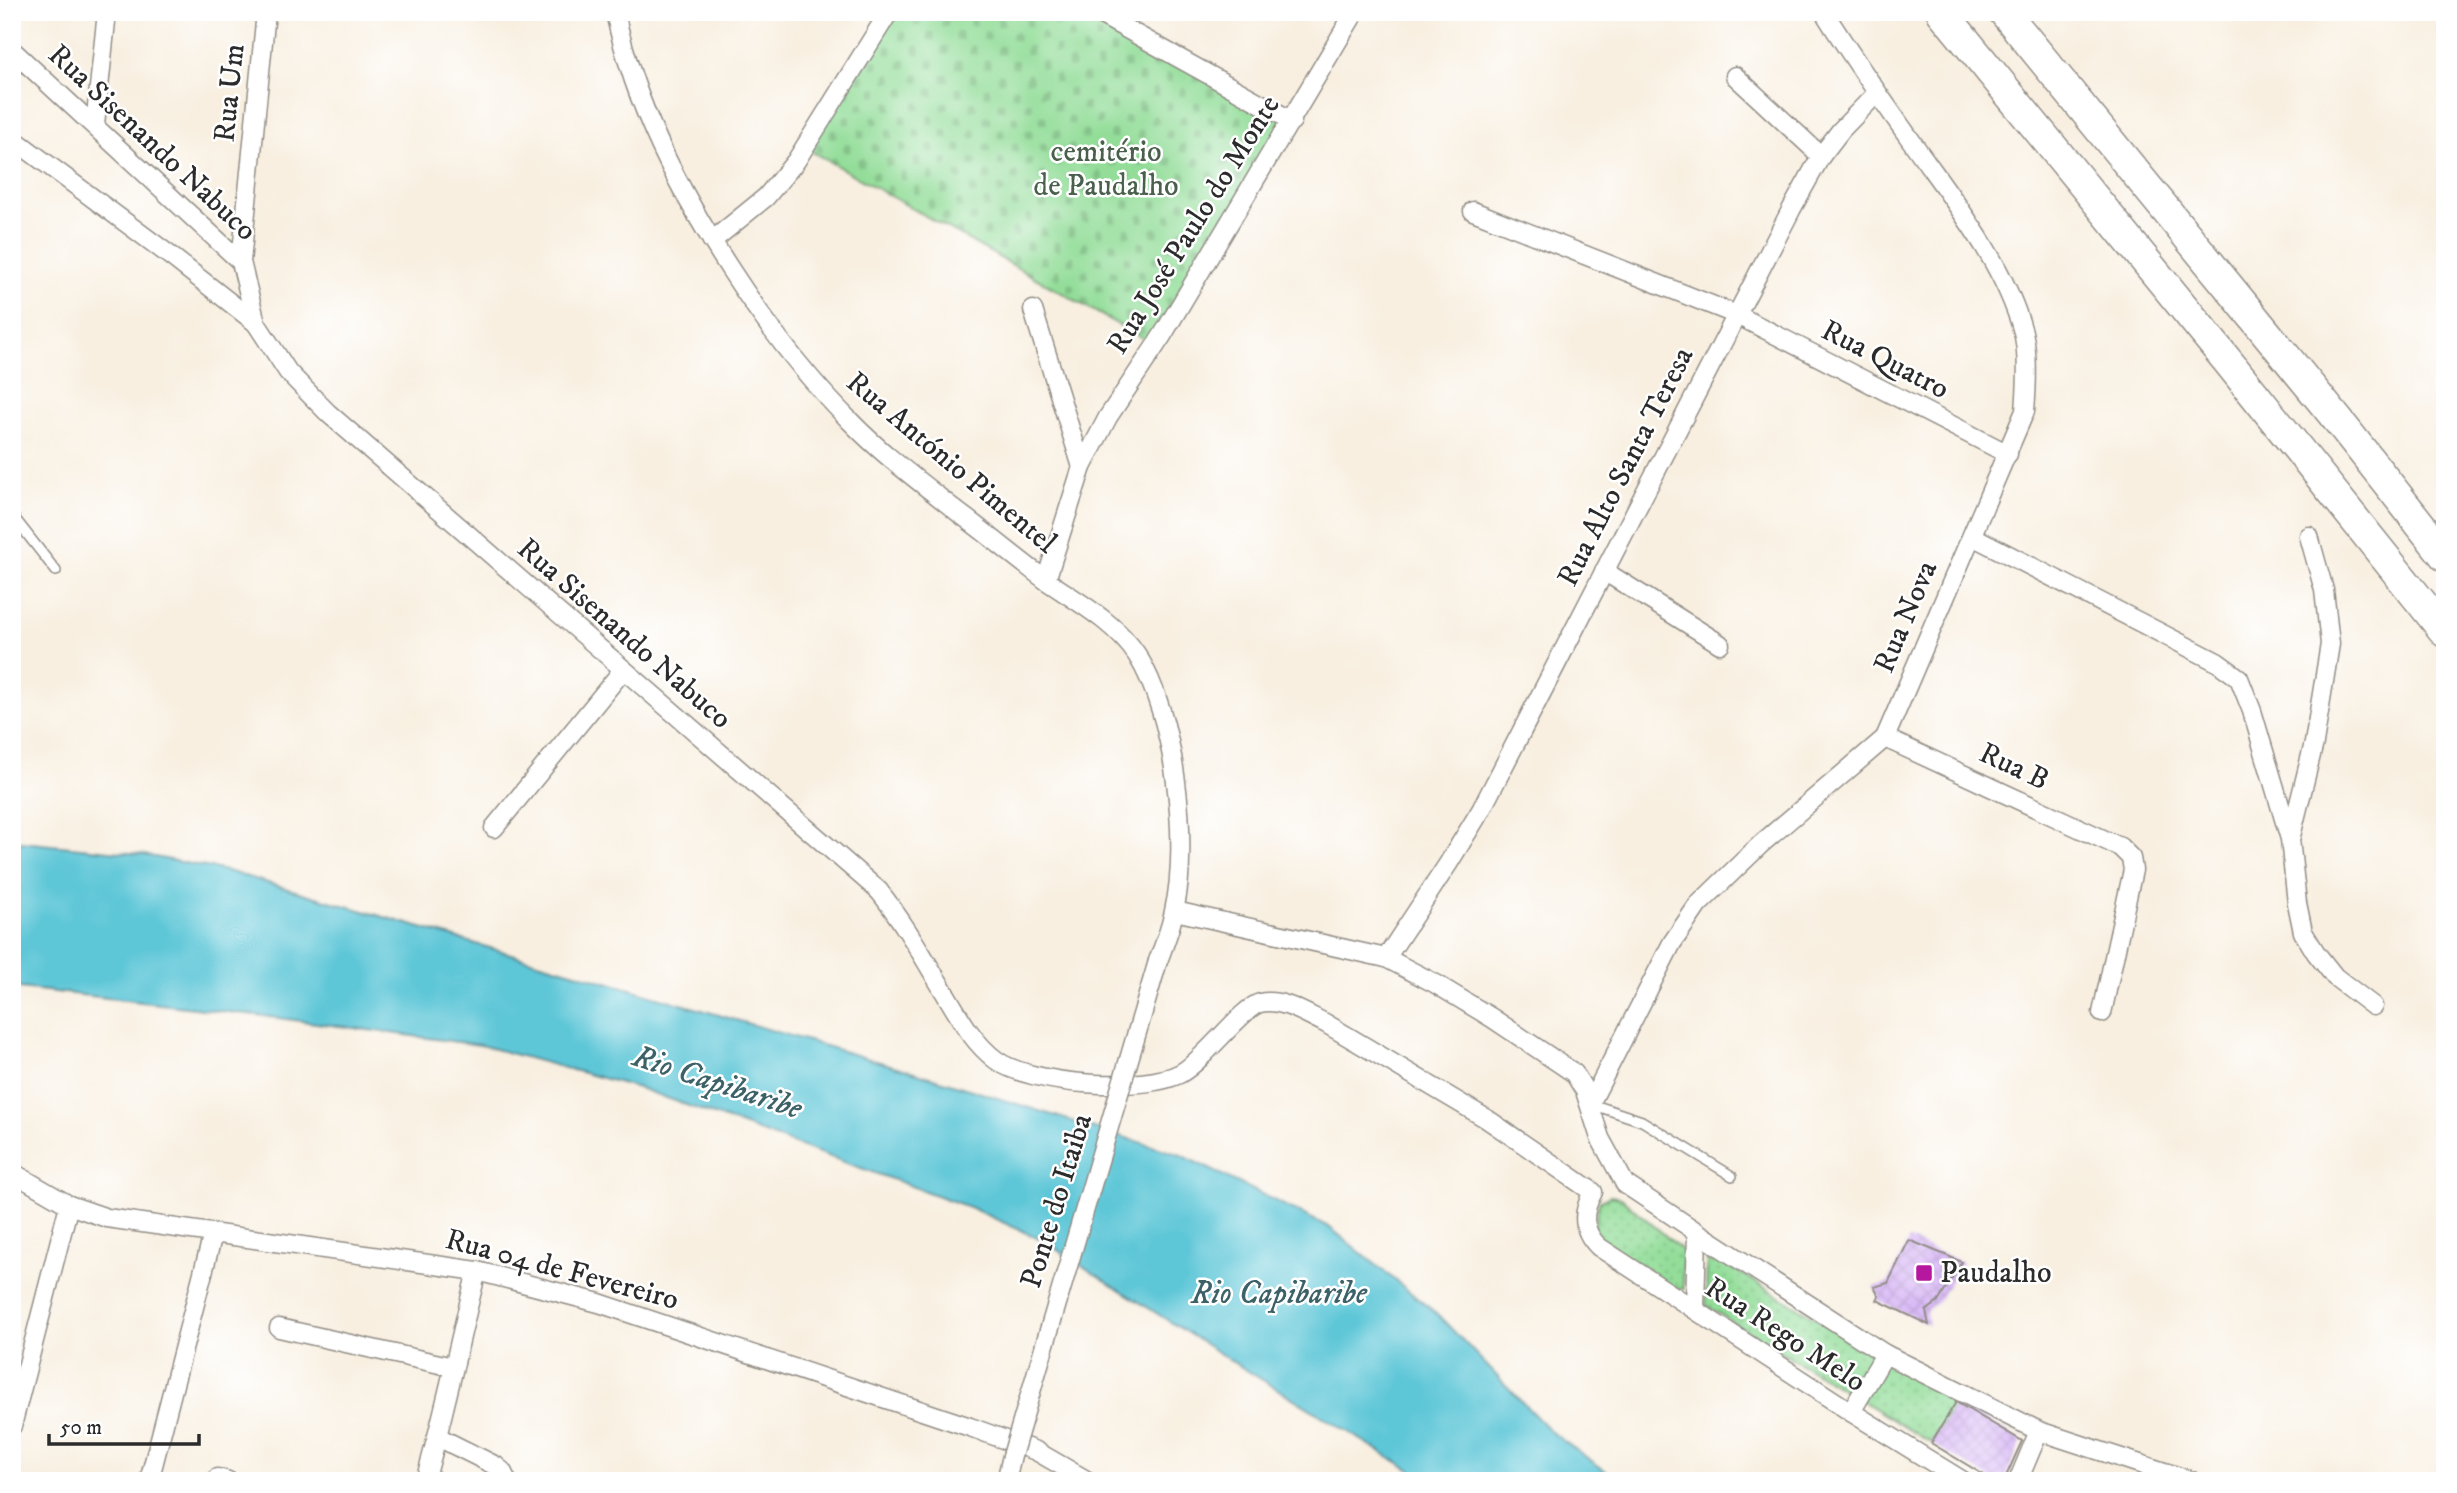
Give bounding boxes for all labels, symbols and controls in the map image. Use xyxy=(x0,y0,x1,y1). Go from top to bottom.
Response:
street label: Rua Sisenando Nabuco xyxy=(40,37,264,249)
street label: Rua Um xyxy=(206,42,254,144)
street label: Rua José Paulo do Monte xyxy=(1099,89,1289,361)
park label: cemitério de Paudalho xyxy=(1033,134,1179,205)
street label: Rua Quatro xyxy=(1815,312,1955,408)
street label: Rua Alto Santa Teresa xyxy=(1550,341,1702,593)
street label: Rua António Pimentel xyxy=(838,364,1064,562)
street label: Rua Sisenando Nabuco xyxy=(509,531,739,737)
street label: Rua Nova xyxy=(1866,555,1946,679)
street label: Rua B xyxy=(1973,735,2055,799)
water label: Rio Capibaribe xyxy=(626,1037,808,1130)
street label: Ponte do Itaiba xyxy=(1013,1109,1101,1293)
street label: Rua 04 de Fevereiro xyxy=(441,1221,683,1319)
place label: Paudalho xyxy=(1940,1255,2052,1292)
marker: Paudalho xyxy=(1914,1263,1934,1283)
street label: Rua Rego Melo xyxy=(1698,1269,1872,1401)
water label: Rio Capibaribe xyxy=(1190,1274,1368,1314)
scale bar xyxy=(49,1402,200,1446)
text: 50 m xyxy=(60,1415,102,1441)

